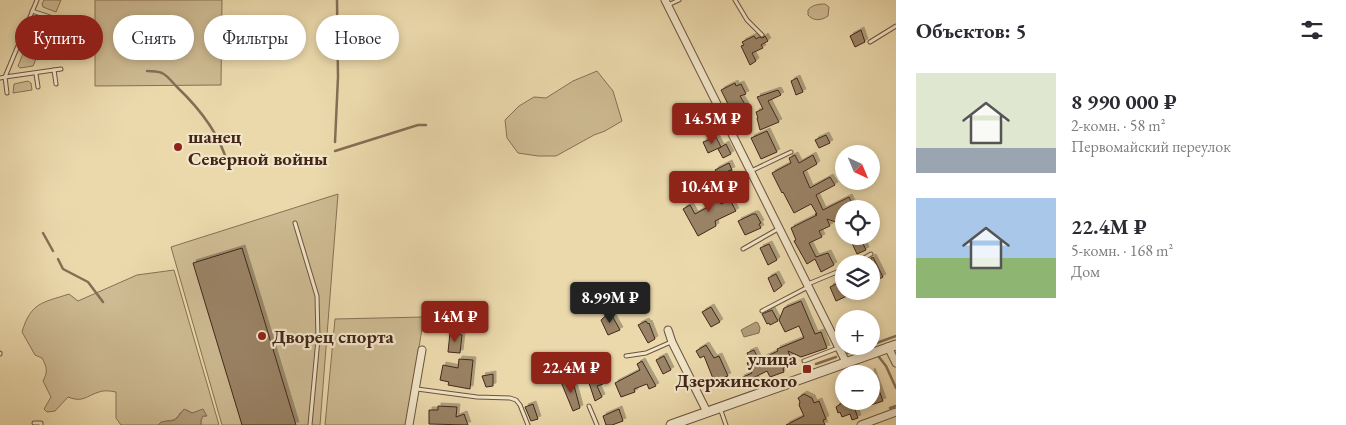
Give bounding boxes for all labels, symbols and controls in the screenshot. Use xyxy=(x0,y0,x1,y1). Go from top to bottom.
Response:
chip: Купить xyxy=(15,15,103,60)
chip: Снять xyxy=(113,15,194,60)
chip: Фильтры xyxy=(204,15,306,60)
chip: Новое xyxy=(316,15,399,60)
icon: filters xyxy=(1298,16,1326,44)
text: Объектов: 5 xyxy=(916,17,1027,44)
text: 8 990 000 ₽ xyxy=(1071,88,1177,115)
icon: home xyxy=(956,93,1016,153)
pin: 14.5M ₽ xyxy=(666,102,758,145)
text: 14.5M ₽ xyxy=(683,108,741,129)
text: 2-комн. · 58 m² xyxy=(1071,115,1166,136)
place label: шанец Северной войны xyxy=(188,124,328,171)
text: Первомайский переулок xyxy=(1071,136,1231,157)
marker: шанец Северной войны xyxy=(172,141,184,153)
north arrow xyxy=(835,145,880,190)
map controls xyxy=(835,145,880,410)
pin: 10.4M ₽ xyxy=(663,170,755,213)
text: 10.4M ₽ xyxy=(680,176,738,197)
button: locate xyxy=(835,200,880,245)
text: 22.4M ₽ xyxy=(1071,213,1147,240)
icon: home xyxy=(956,218,1016,278)
text: 5-комн. · 168 m² xyxy=(1071,240,1173,261)
button: layers xyxy=(835,255,880,300)
text: Дом xyxy=(1071,261,1100,282)
pin: 8.99M ₽ xyxy=(564,282,656,324)
text: 8.99M ₽ xyxy=(581,287,639,308)
pin: 14M ₽ xyxy=(420,300,490,343)
text: 14M ₽ xyxy=(432,306,478,327)
button: + xyxy=(835,310,880,355)
place label: Дворец спорта xyxy=(272,324,394,349)
marker: Дворец спорта xyxy=(256,330,268,342)
place label: улица Дзержинского xyxy=(675,346,798,393)
pin: 22.4M ₽ xyxy=(525,352,617,394)
text: 22.4M ₽ xyxy=(542,357,600,378)
marker: улица Дзержинского xyxy=(801,363,813,375)
button: − xyxy=(835,365,880,410)

